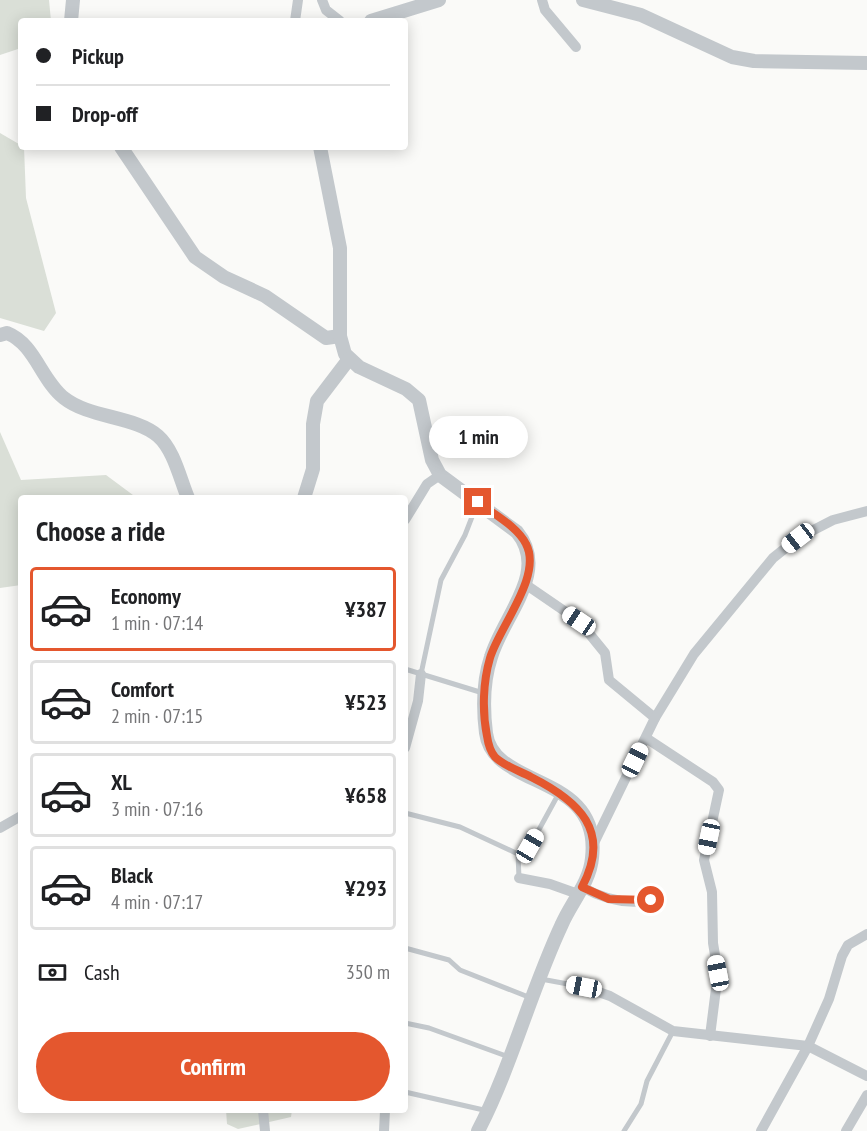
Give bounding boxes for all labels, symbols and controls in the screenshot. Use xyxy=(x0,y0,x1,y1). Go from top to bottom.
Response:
text: Pickup xyxy=(72,42,124,70)
text: Drop-off xyxy=(72,100,138,128)
callout: 1 min xyxy=(428,415,528,457)
text: 1 min xyxy=(458,424,499,450)
route end xyxy=(464,488,491,515)
text: Choose a ride xyxy=(36,514,165,548)
car xyxy=(778,520,818,556)
icon: car xyxy=(39,582,93,636)
text: Economy xyxy=(111,582,181,610)
text: ¥387 xyxy=(345,595,387,623)
car xyxy=(559,603,599,639)
text: 1 min · 07:14 xyxy=(111,610,203,636)
icon: car xyxy=(39,675,93,729)
text: Comfort xyxy=(111,675,174,703)
text: ¥523 xyxy=(345,688,387,716)
text: 2 min · 07:15 xyxy=(111,703,203,729)
car xyxy=(619,740,651,780)
icon: car xyxy=(39,768,93,822)
text: XL xyxy=(111,768,132,796)
text: ¥658 xyxy=(345,781,387,809)
text: 3 min · 07:16 xyxy=(111,796,203,822)
car xyxy=(696,818,722,856)
car xyxy=(513,826,547,866)
icon: car xyxy=(39,861,93,915)
text: Black xyxy=(111,861,153,889)
text: ¥293 xyxy=(345,874,387,902)
route start xyxy=(637,886,664,913)
text: 4 min · 07:17 xyxy=(111,889,203,915)
car xyxy=(706,954,730,992)
icon: cash xyxy=(36,956,69,989)
text: Cash xyxy=(84,958,120,986)
text: 350 m xyxy=(346,959,390,985)
car xyxy=(565,975,603,999)
button: Confirm xyxy=(36,1032,390,1101)

